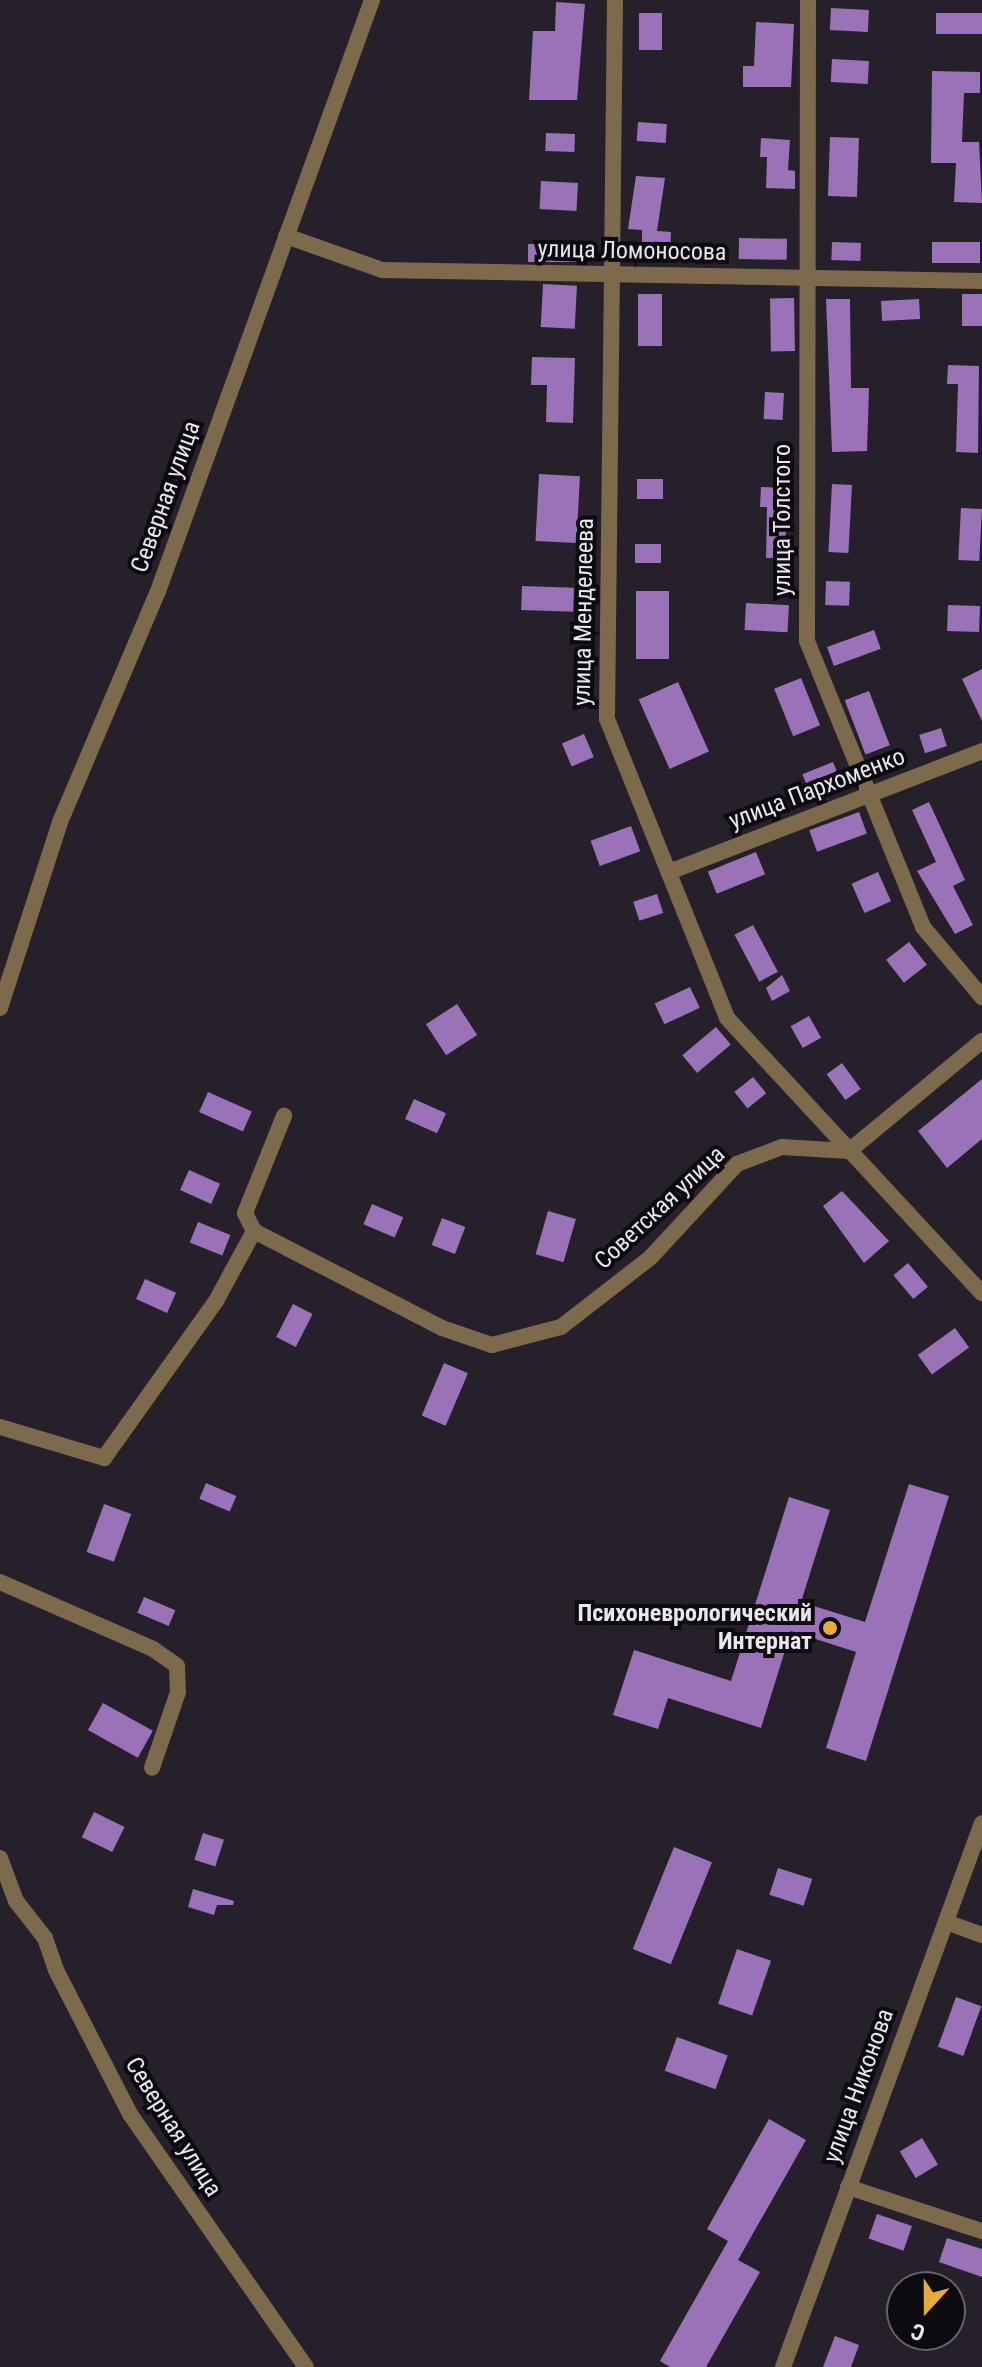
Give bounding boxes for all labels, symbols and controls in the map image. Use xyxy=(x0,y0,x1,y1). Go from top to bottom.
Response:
street label: улица Ломоносова xyxy=(537,235,727,267)
street label: Северная улица xyxy=(125,417,207,577)
street label: улица Толстого xyxy=(769,444,797,596)
street label: улица Менделеева xyxy=(568,518,600,706)
street label: улица Пархоменко xyxy=(725,742,909,836)
street label: Советская улица xyxy=(589,1140,731,1276)
place label: Психоневрологический Интернат xyxy=(578,1600,812,1656)
marker: Психоневрологический Интернат xyxy=(819,1617,841,1639)
street label: улица Никонова xyxy=(818,2005,900,2167)
street label: Северная улица xyxy=(119,2052,227,2202)
north arrow xyxy=(886,2271,966,2351)
text: С xyxy=(908,2318,928,2346)

